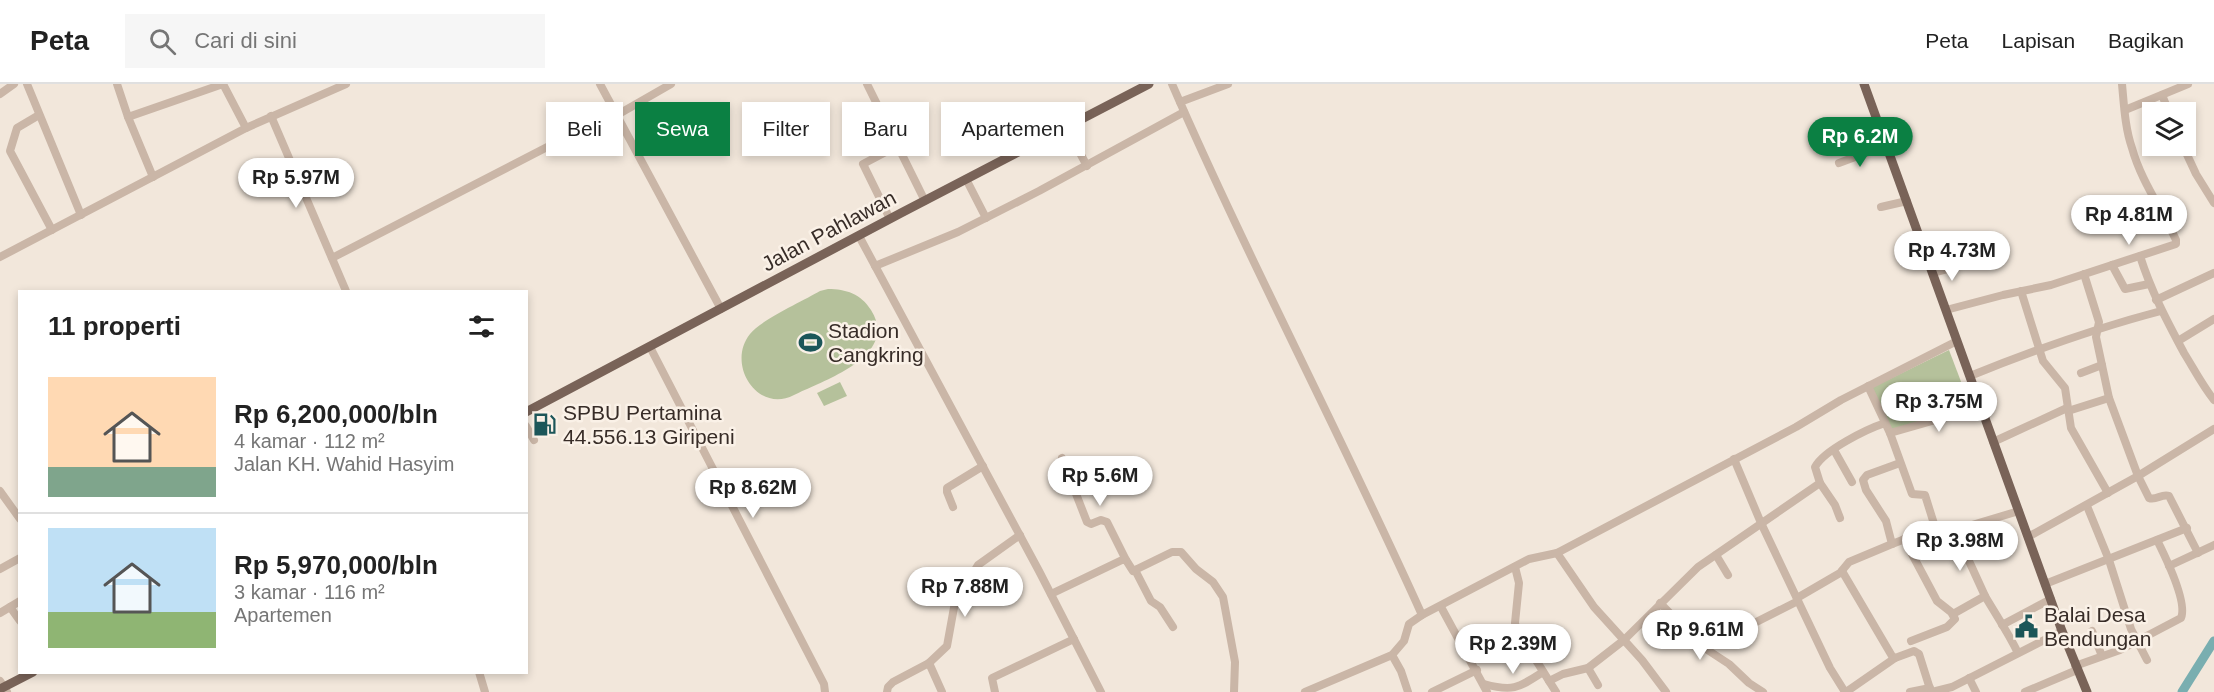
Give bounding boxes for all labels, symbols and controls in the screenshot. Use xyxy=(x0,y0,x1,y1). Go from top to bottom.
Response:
search box xyxy=(125,14,545,68)
text: Peta xyxy=(30,25,89,56)
icon: search xyxy=(146,25,179,58)
text: Cari di sini xyxy=(194,28,297,53)
text: Peta xyxy=(1925,29,1969,52)
text: Lapisan xyxy=(2002,29,2075,52)
text: Bagikan xyxy=(2108,29,2184,52)
chip: Beli xyxy=(546,102,623,156)
chip: Sewa xyxy=(635,102,730,156)
chip: Filter xyxy=(742,102,830,156)
chip: Baru xyxy=(842,102,929,156)
chip: Apartemen xyxy=(941,102,1085,156)
map controls xyxy=(2142,102,2196,156)
button: layers xyxy=(2142,102,2196,156)
pin: Rp 6.2M xyxy=(1805,117,1915,168)
text: Rp 6.2M xyxy=(1822,125,1898,147)
pin: Rp 5.97M xyxy=(234,158,358,209)
text: Rp 5.97M xyxy=(252,166,340,188)
street label: Jalan Pahlawan xyxy=(758,186,900,276)
pin: Rp 4.81M xyxy=(2067,195,2191,246)
text: Rp 4.81M xyxy=(2085,203,2173,225)
pin: Rp 4.73M xyxy=(1890,231,2014,282)
text: Rp 4.73M xyxy=(1908,239,1996,261)
icon: filters xyxy=(465,310,498,343)
text: 11 properti xyxy=(48,311,181,341)
place label: Stadion Cangkring xyxy=(828,319,924,366)
sports icon: Stadion Cangkring xyxy=(797,330,823,356)
pin: Rp 3.75M xyxy=(1877,382,2001,433)
text: Rp 3.75M xyxy=(1895,390,1983,412)
text: Rp 6,200,000/bln xyxy=(234,399,438,429)
icon: home xyxy=(96,401,168,473)
place label: SPBU Pertamina 44.556.13 Giripeni xyxy=(563,401,735,448)
fuel station icon: SPBU Pertamina 44.556.13 Giripeni xyxy=(532,412,558,438)
text: 4 kamar · 112 m² xyxy=(234,430,385,452)
text: Jalan KH. Wahid Hasyim xyxy=(234,453,454,475)
pin: Rp 5.6M xyxy=(1045,456,1155,507)
text: Rp 5.6M xyxy=(1062,464,1138,486)
pin: Rp 8.62M xyxy=(691,468,815,519)
text: Rp 8.62M xyxy=(709,476,797,498)
pin: Rp 3.98M xyxy=(1898,521,2022,572)
text: Rp 3.98M xyxy=(1916,529,2004,551)
text: Rp 5,970,000/bln xyxy=(234,550,438,580)
icon: home xyxy=(96,552,168,624)
pin: Rp 7.88M xyxy=(903,567,1027,618)
text: Rp 7.88M xyxy=(921,575,1009,597)
text: 3 kamar · 116 m² xyxy=(234,581,385,603)
place label: Balai Desa Bendungan xyxy=(2044,603,2151,650)
text: Apartemen xyxy=(234,604,332,626)
pin: Rp 9.61M xyxy=(1638,610,1762,661)
public building icon: Balai Desa Bendungan xyxy=(2013,614,2039,640)
text: Rp 9.61M xyxy=(1656,618,1744,640)
pin: Rp 2.39M xyxy=(1451,624,1575,675)
text: Rp 2.39M xyxy=(1469,632,1557,654)

